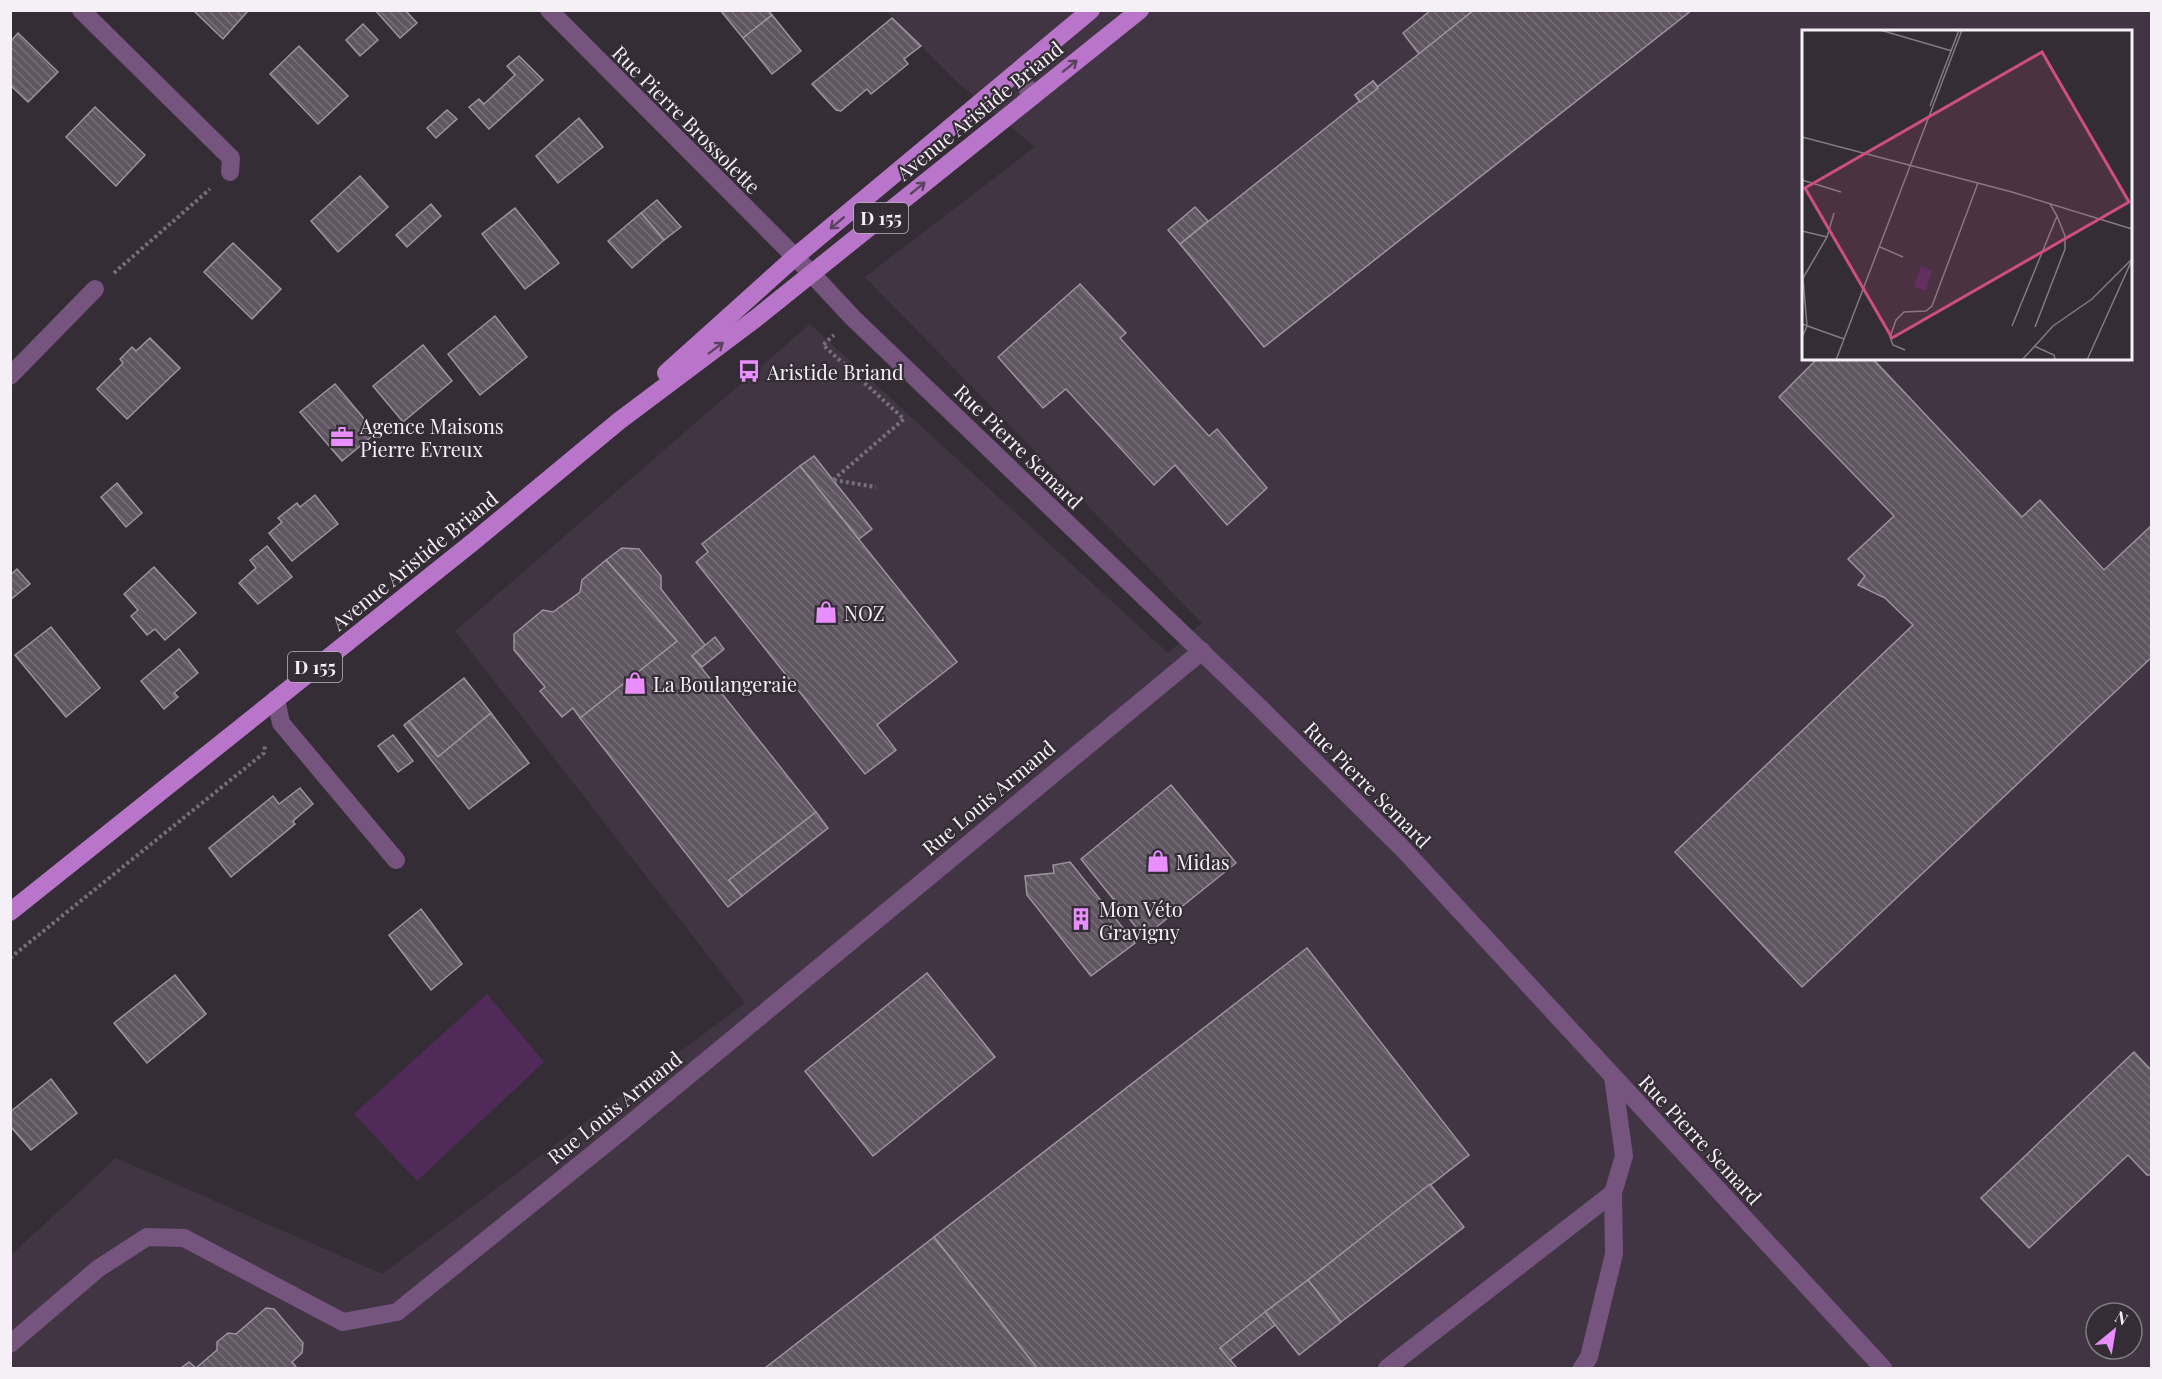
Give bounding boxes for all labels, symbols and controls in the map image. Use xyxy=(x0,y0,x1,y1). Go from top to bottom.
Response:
inset map xyxy=(1802,30,2132,360)
street label: Avenue Aristide Briand xyxy=(889,34,1068,186)
street label: Rue Pierre Brossolette xyxy=(607,39,767,199)
one-way arrow xyxy=(1062,59,1078,72)
one-way arrow xyxy=(910,181,926,194)
road number: D 155 xyxy=(854,203,908,233)
one-way arrow xyxy=(829,216,845,229)
one-way arrow xyxy=(708,342,724,355)
bus stop icon: Aristide Briand xyxy=(736,358,762,384)
place label: Aristide Briand xyxy=(766,358,904,385)
street label: Rue Pierre Semard xyxy=(949,378,1089,515)
place label: Agence Maisons Pierre Evreux xyxy=(359,412,504,462)
office icon: Agence Maisons Pierre Evreux xyxy=(329,424,355,450)
street label: Avenue Aristide Briand xyxy=(324,484,503,636)
shop icon: NOZ xyxy=(813,599,839,625)
place label: NOZ xyxy=(844,599,885,626)
road number: D 155 xyxy=(288,652,342,682)
shop icon: La Boulangeraie xyxy=(622,670,648,696)
place label: La Boulangeraie xyxy=(653,670,797,697)
street label: Rue Pierre Semard xyxy=(1299,715,1437,853)
street label: Rue Louis Armand xyxy=(916,733,1061,861)
shop icon: Midas xyxy=(1145,848,1171,874)
place label: Midas xyxy=(1176,848,1230,875)
place label: Mon Véto Gravigny xyxy=(1099,895,1183,945)
building icon: Mon Véto Gravigny xyxy=(1068,906,1094,932)
street label: Rue Louis Armand xyxy=(541,1044,687,1170)
street label: Rue Pierre Semard xyxy=(1634,1068,1769,1210)
north arrow xyxy=(2084,1301,2144,1361)
text: N xyxy=(2111,1306,2132,1330)

